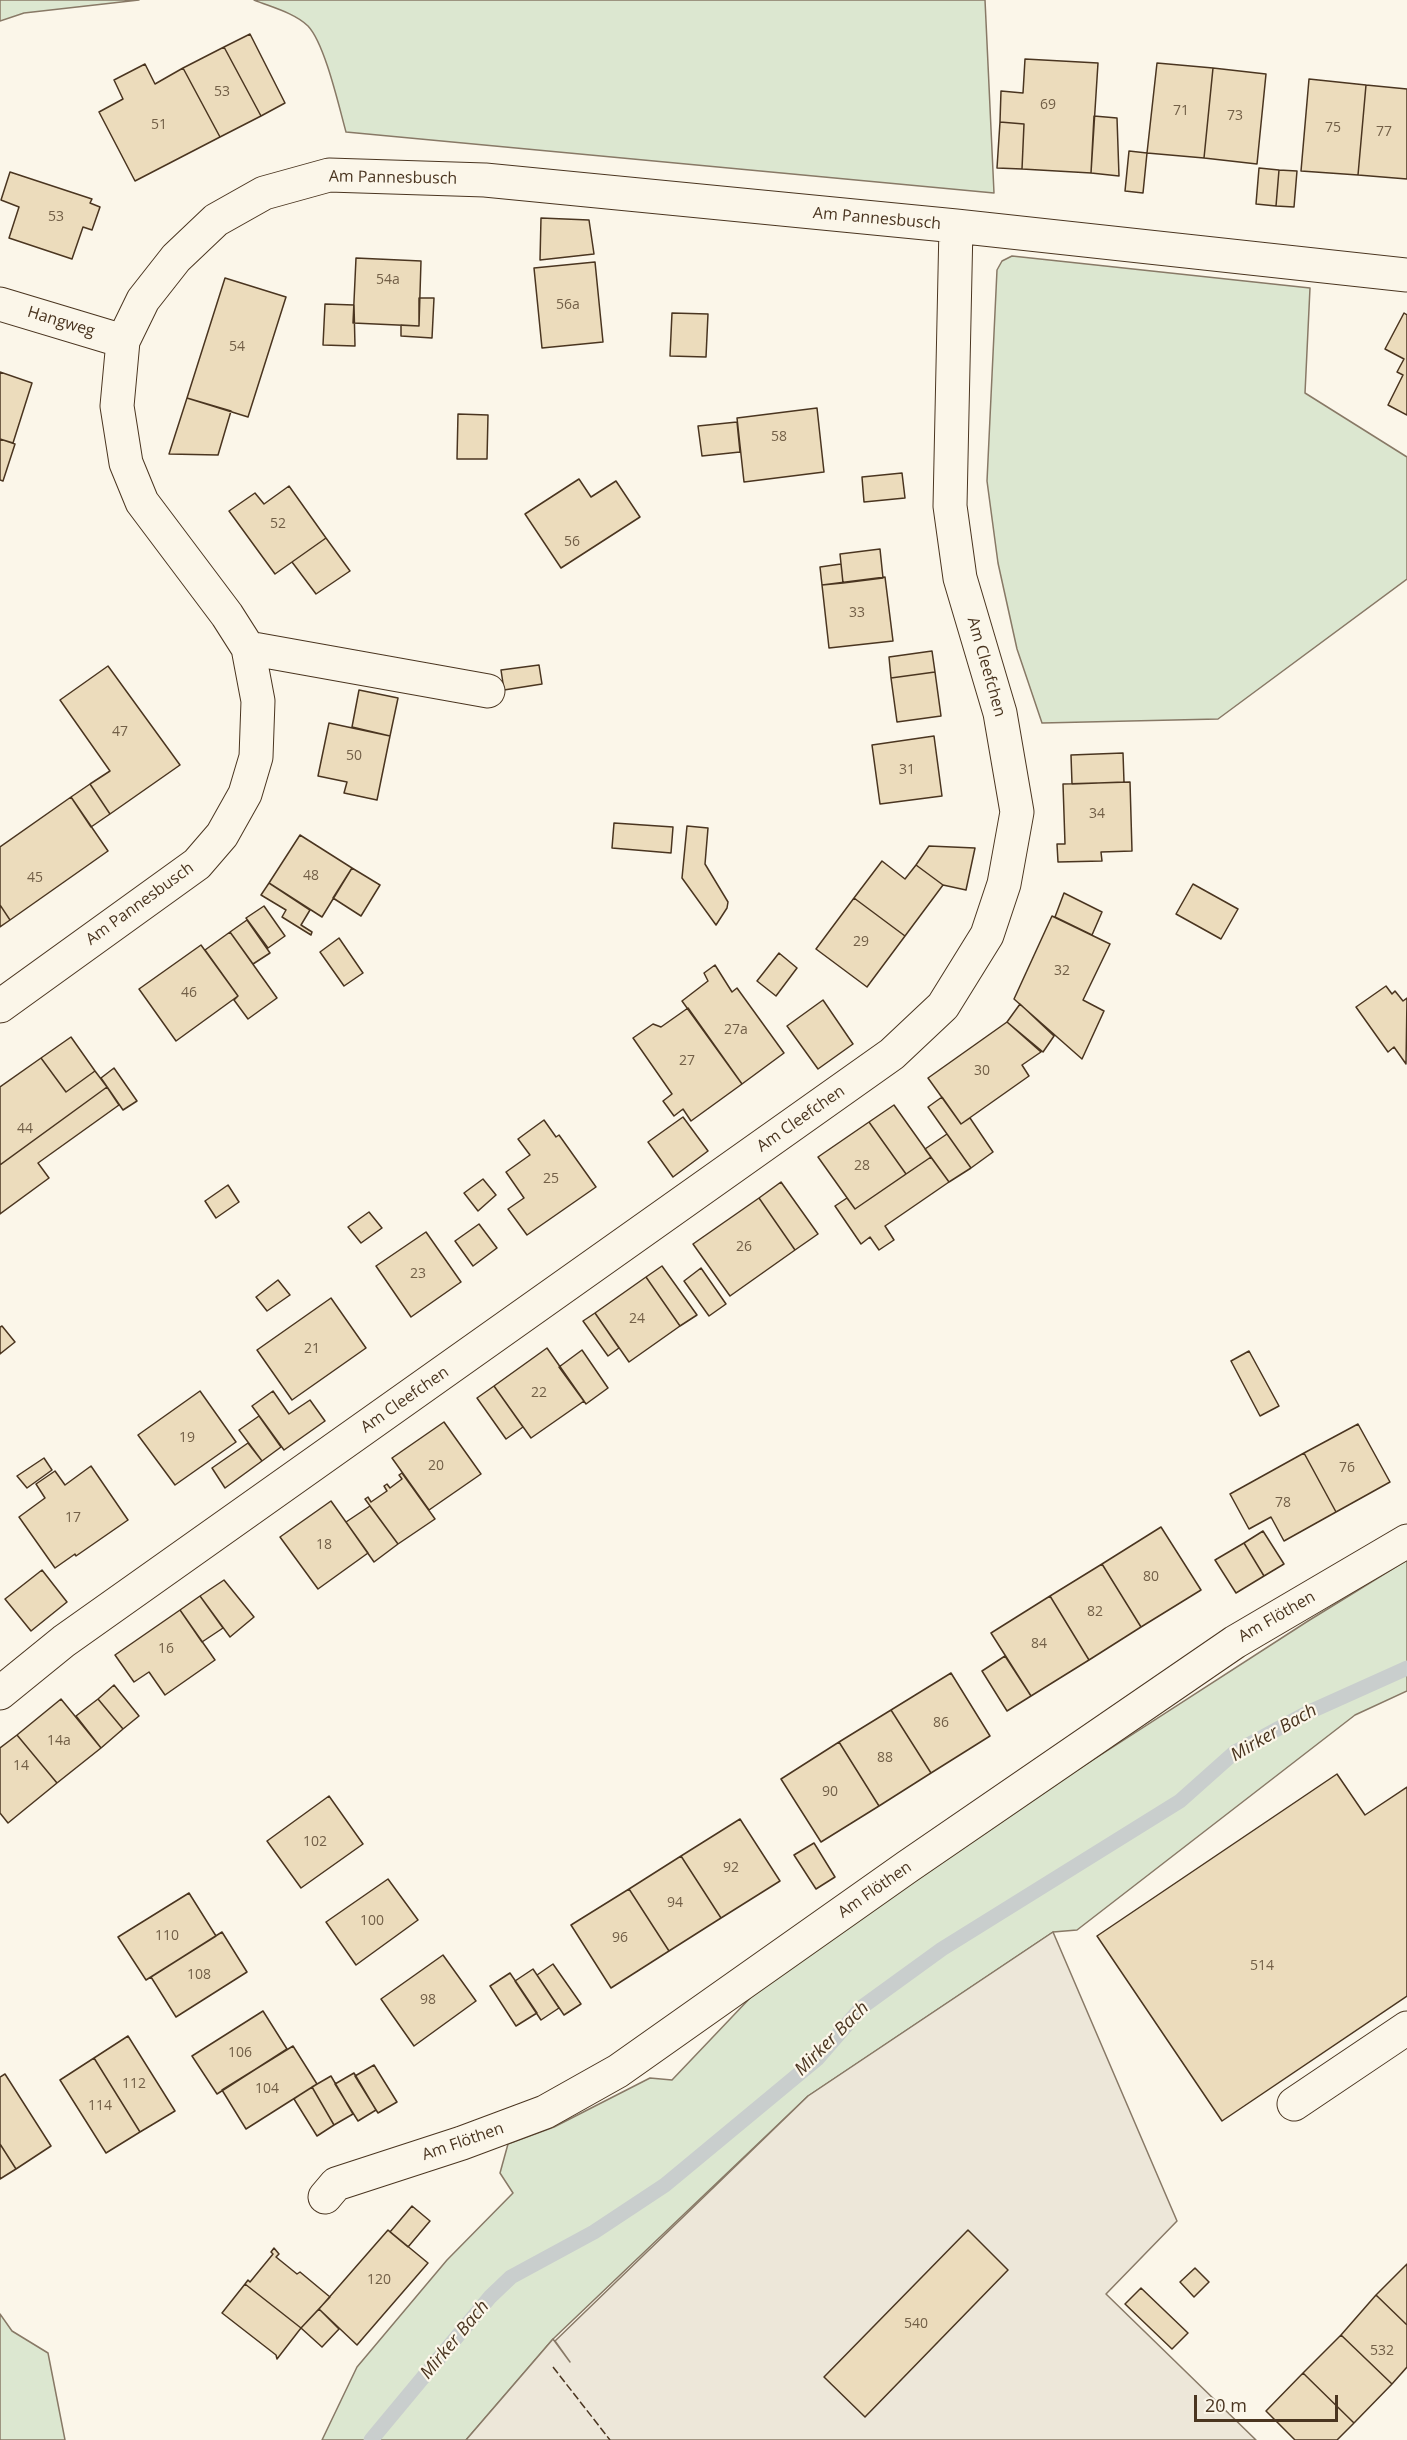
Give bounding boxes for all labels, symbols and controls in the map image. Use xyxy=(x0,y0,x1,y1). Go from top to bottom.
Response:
house number: 53 xyxy=(214,84,230,100)
house number: 69 xyxy=(1040,97,1056,113)
house number: 71 xyxy=(1173,103,1189,119)
house number: 73 xyxy=(1227,108,1243,124)
house number: 51 xyxy=(151,117,167,133)
house number: 75 xyxy=(1325,120,1341,136)
house number: 77 xyxy=(1376,124,1392,140)
street label: Am Pannesbusch xyxy=(329,167,457,189)
street label: Am Pannesbusch xyxy=(812,204,942,234)
house number: 53 xyxy=(48,209,64,225)
house number: 54a xyxy=(376,272,400,288)
house number: 56a xyxy=(556,297,580,313)
street label: Hangweg xyxy=(25,303,97,341)
house number: 54 xyxy=(229,339,245,355)
house number: 58 xyxy=(771,429,787,445)
house number: 52 xyxy=(270,516,286,532)
house number: 56 xyxy=(564,534,580,550)
house number: 33 xyxy=(849,605,865,621)
street label: Am Cleefchen xyxy=(963,615,1009,719)
house number: 47 xyxy=(112,724,128,740)
house number: 50 xyxy=(346,748,362,764)
house number: 31 xyxy=(899,762,915,778)
house number: 34 xyxy=(1089,806,1105,822)
street label: Am Pannesbusch xyxy=(82,858,198,950)
house number: 48 xyxy=(303,868,319,884)
house number: 45 xyxy=(27,870,43,886)
house number: 29 xyxy=(853,934,869,950)
house number: 32 xyxy=(1054,963,1070,979)
house number: 46 xyxy=(181,985,197,1001)
house number: 27a xyxy=(724,1022,748,1038)
house number: 27 xyxy=(679,1053,695,1069)
house number: 30 xyxy=(974,1063,990,1079)
street label: Am Cleefchen xyxy=(753,1082,849,1156)
house number: 44 xyxy=(17,1121,33,1137)
house number: 28 xyxy=(854,1158,870,1174)
house number: 25 xyxy=(543,1171,559,1187)
house number: 26 xyxy=(736,1239,752,1255)
house number: 23 xyxy=(410,1266,426,1282)
house number: 24 xyxy=(629,1311,645,1327)
house number: 21 xyxy=(304,1341,320,1357)
street label: Am Cleefchen xyxy=(357,1363,453,1437)
house number: 22 xyxy=(531,1385,547,1401)
house number: 19 xyxy=(179,1430,195,1446)
house number: 20 xyxy=(428,1458,444,1474)
house number: 76 xyxy=(1339,1460,1355,1476)
house number: 78 xyxy=(1275,1495,1291,1511)
house number: 17 xyxy=(65,1510,81,1526)
house number: 18 xyxy=(316,1537,332,1553)
house number: 80 xyxy=(1143,1569,1159,1585)
street label: Am Flöthen xyxy=(1235,1587,1319,1647)
house number: 82 xyxy=(1087,1604,1103,1620)
house number: 84 xyxy=(1031,1636,1047,1652)
house number: 16 xyxy=(158,1641,174,1657)
water label: Mirker Bach xyxy=(1227,1700,1321,1766)
house number: 86 xyxy=(933,1715,949,1731)
house number: 14a xyxy=(47,1733,71,1749)
house number: 88 xyxy=(877,1750,893,1766)
house number: 14 xyxy=(13,1758,29,1774)
house number: 90 xyxy=(822,1784,838,1800)
house number: 102 xyxy=(303,1834,327,1850)
street label: Am Flöthen xyxy=(835,1858,915,1922)
house number: 92 xyxy=(723,1860,739,1876)
house number: 94 xyxy=(667,1895,683,1911)
house number: 100 xyxy=(360,1913,384,1929)
house number: 110 xyxy=(155,1928,179,1944)
house number: 96 xyxy=(612,1930,628,1946)
house number: 514 xyxy=(1250,1958,1274,1974)
house number: 108 xyxy=(187,1967,211,1983)
house number: 98 xyxy=(420,1992,436,2008)
water label: Mirker Bach xyxy=(791,1998,873,2080)
house number: 106 xyxy=(228,2045,252,2061)
house number: 112 xyxy=(122,2076,146,2092)
house number: 104 xyxy=(255,2081,279,2097)
house number: 114 xyxy=(88,2098,112,2114)
street label: Am Flöthen xyxy=(420,2119,506,2165)
house number: 120 xyxy=(367,2272,391,2288)
water label: Mirker Bach xyxy=(416,2296,494,2384)
house number: 540 xyxy=(904,2316,928,2332)
house number: 532 xyxy=(1370,2343,1394,2359)
scale bar xyxy=(1197,2383,1341,2421)
text: 20 m xyxy=(1205,2393,1247,2417)

